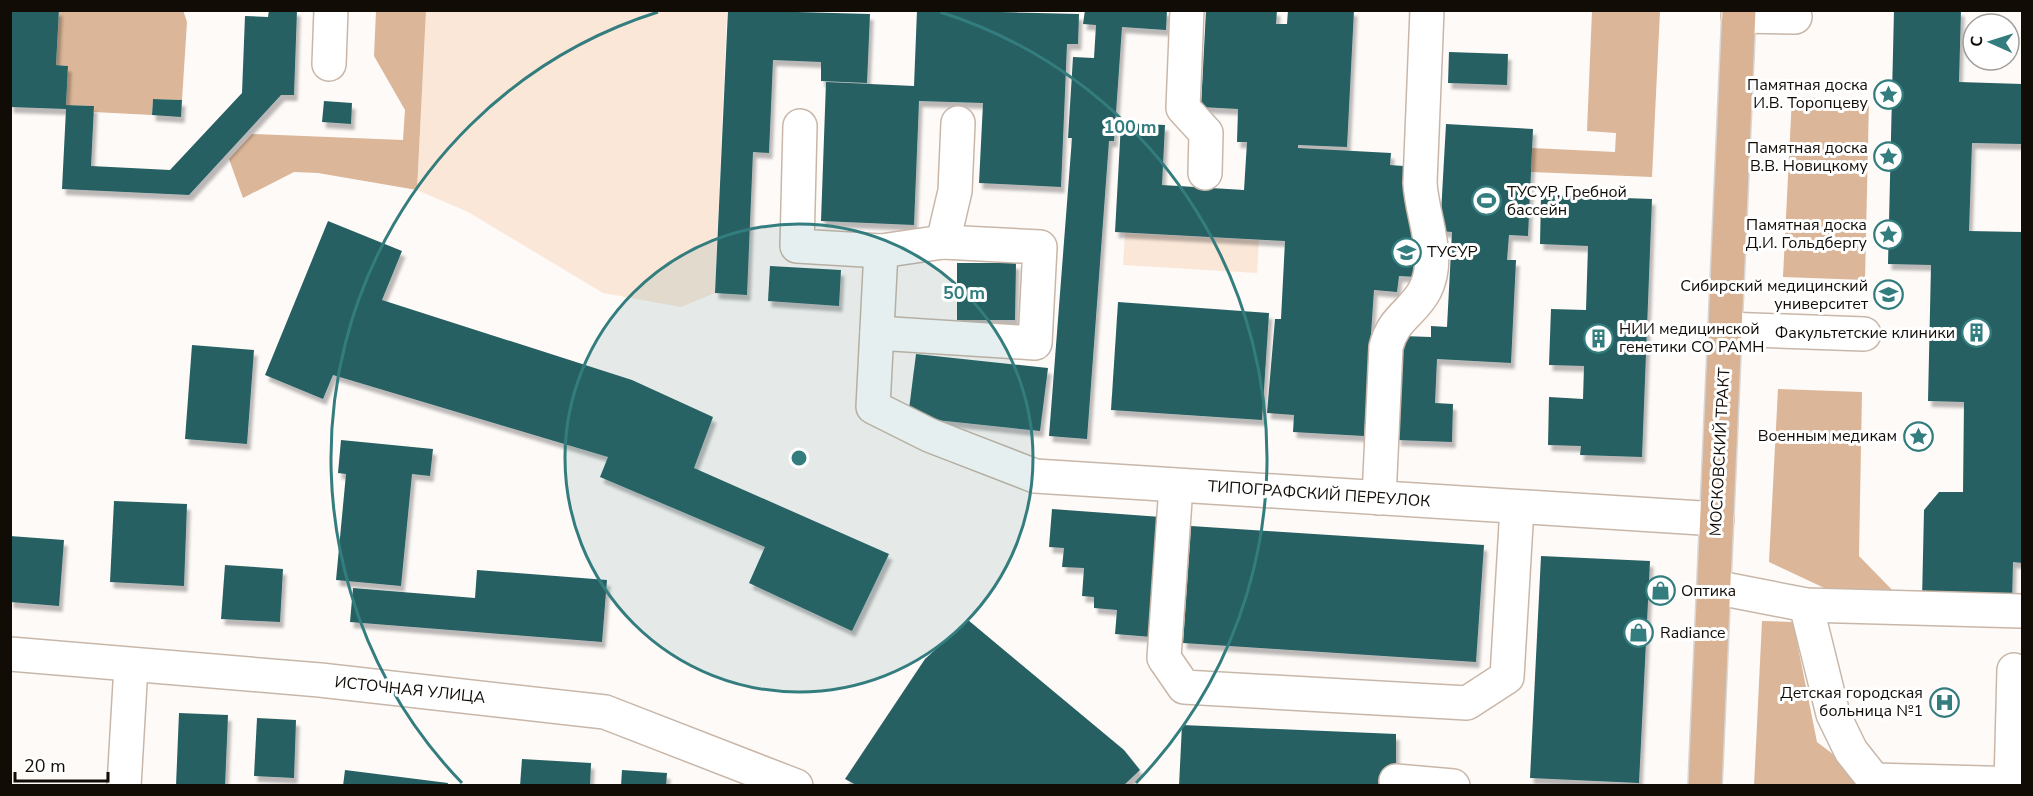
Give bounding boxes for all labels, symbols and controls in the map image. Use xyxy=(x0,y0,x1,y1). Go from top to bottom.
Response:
north arrow xyxy=(1961,12,2021,72)
text: С xyxy=(1966,35,1988,47)
place label: Памятная доска И.В. Торопцеву xyxy=(1747,74,1869,114)
place icon: Памятная доска И.В. Торопцеву xyxy=(1873,78,1905,110)
text: 100 m xyxy=(1103,115,1157,139)
place label: Памятная доска В.В. Новицкому xyxy=(1747,137,1869,177)
place icon: Памятная доска В.В. Новицкому xyxy=(1873,141,1905,173)
place label: ТУСУР, Гребной бассейн xyxy=(1507,181,1627,221)
sports icon: ТУСУР, Гребной бассейн xyxy=(1470,185,1502,217)
place label: Памятная доска Д.И. Гольдбергу xyxy=(1746,214,1868,254)
place icon: Памятная доска Д.И. Гольдбергу xyxy=(1872,218,1904,250)
school or university icon: ТУСУР xyxy=(1390,236,1422,268)
place label: ТУСУР xyxy=(1427,241,1478,263)
place label: Сибирский медицинский университет xyxy=(1680,275,1869,315)
school or university icon: Сибирский медицинский университет xyxy=(1873,279,1905,311)
text: 50 m xyxy=(943,281,985,305)
building icon: Факультетские клиники xyxy=(1960,317,1992,349)
place label: НИИ медицинской генетики СО РАМН xyxy=(1619,318,1764,358)
building icon: НИИ медицинской генетики СО РАМН xyxy=(1582,322,1614,354)
place label: Факультетские клиники xyxy=(1775,322,1955,344)
street label: МОСКОВСКИЙ ТРАКТ xyxy=(1705,367,1735,537)
place icon: Военным медикам xyxy=(1902,420,1934,452)
place label: Военным медикам xyxy=(1758,425,1897,447)
centre of rings xyxy=(789,448,809,468)
street label: ТИПОГРАФСКИЙ ПЕРЕУЛОК xyxy=(1207,475,1432,513)
shop icon: Оптика xyxy=(1644,575,1676,607)
place label: Оптика xyxy=(1681,580,1736,602)
shop icon: Radiance xyxy=(1623,617,1655,649)
place label: Radiance xyxy=(1660,622,1726,644)
street label: ИСТОЧНАЯ УЛИЦА xyxy=(334,671,487,709)
place label: Детская городская больница №1 xyxy=(1780,682,1923,722)
hospital icon: Детская городская больница №1 xyxy=(1928,686,1960,718)
scale bar xyxy=(15,745,108,783)
text: 20 m xyxy=(24,754,66,778)

